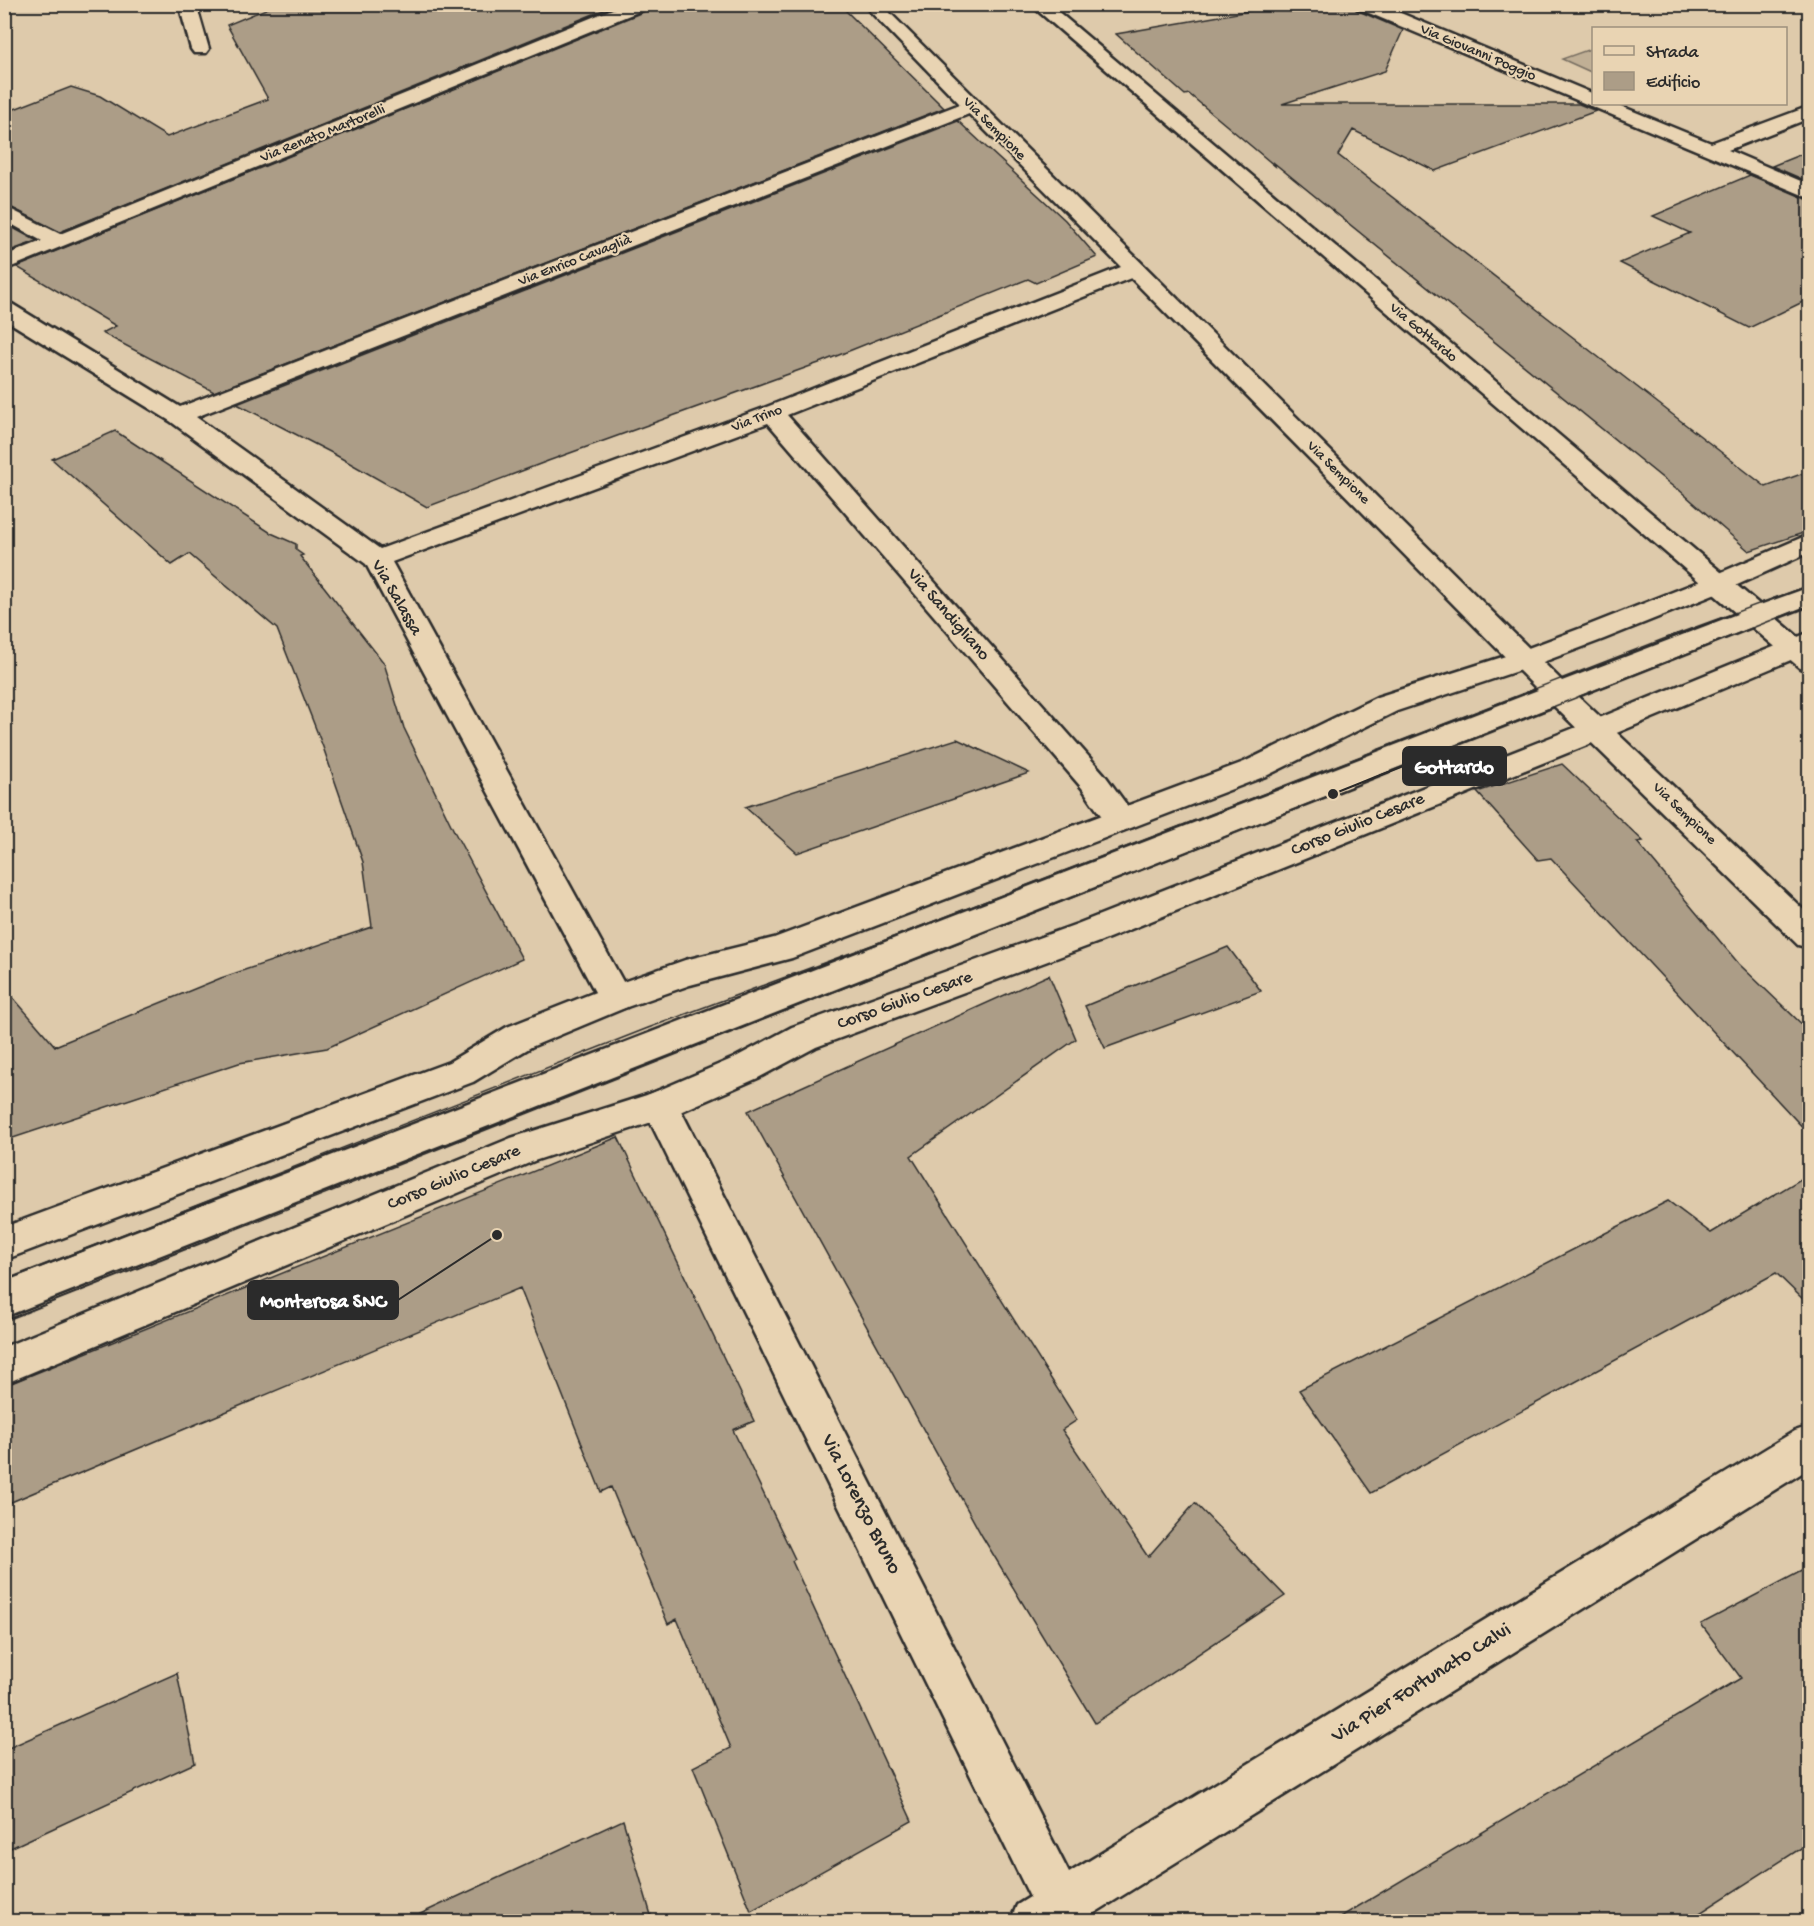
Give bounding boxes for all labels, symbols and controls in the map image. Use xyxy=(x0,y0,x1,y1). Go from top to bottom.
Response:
street label: Via Giovanni Poggio xyxy=(1416,20,1539,86)
legend xyxy=(1592,27,1787,105)
text: Strada xyxy=(1646,43,1700,64)
text: Edificio xyxy=(1646,73,1700,94)
street label: Via Sempione xyxy=(958,93,1030,165)
street label: Via Renato Martorelli xyxy=(257,101,388,168)
street label: Via Enrico Cavaglià xyxy=(515,231,635,291)
street label: Via Gottardo xyxy=(1385,299,1461,367)
street label: Via Trino xyxy=(728,401,785,437)
street label: Via Sempione xyxy=(1302,437,1374,509)
street label: Via Salassa xyxy=(365,556,427,640)
street label: Via Sandigliano xyxy=(902,564,994,665)
callout: Gottardo xyxy=(1403,747,1506,785)
text: Gottardo xyxy=(1414,758,1494,781)
street label: Via Sempione xyxy=(1647,778,1720,849)
street label: Corso Giulio Cesare xyxy=(1288,788,1429,861)
street label: Corso Giulio Cesare xyxy=(835,967,976,1035)
street label: Corso Giulio Cesare xyxy=(384,1140,524,1215)
callout: Monterosa SNC xyxy=(248,1281,398,1319)
text: Monterosa SNC xyxy=(260,1292,388,1315)
street label: Via Lorenzo Bruno xyxy=(814,1430,906,1579)
street label: Via Pier Fortunato Calvi xyxy=(1327,1618,1517,1750)

